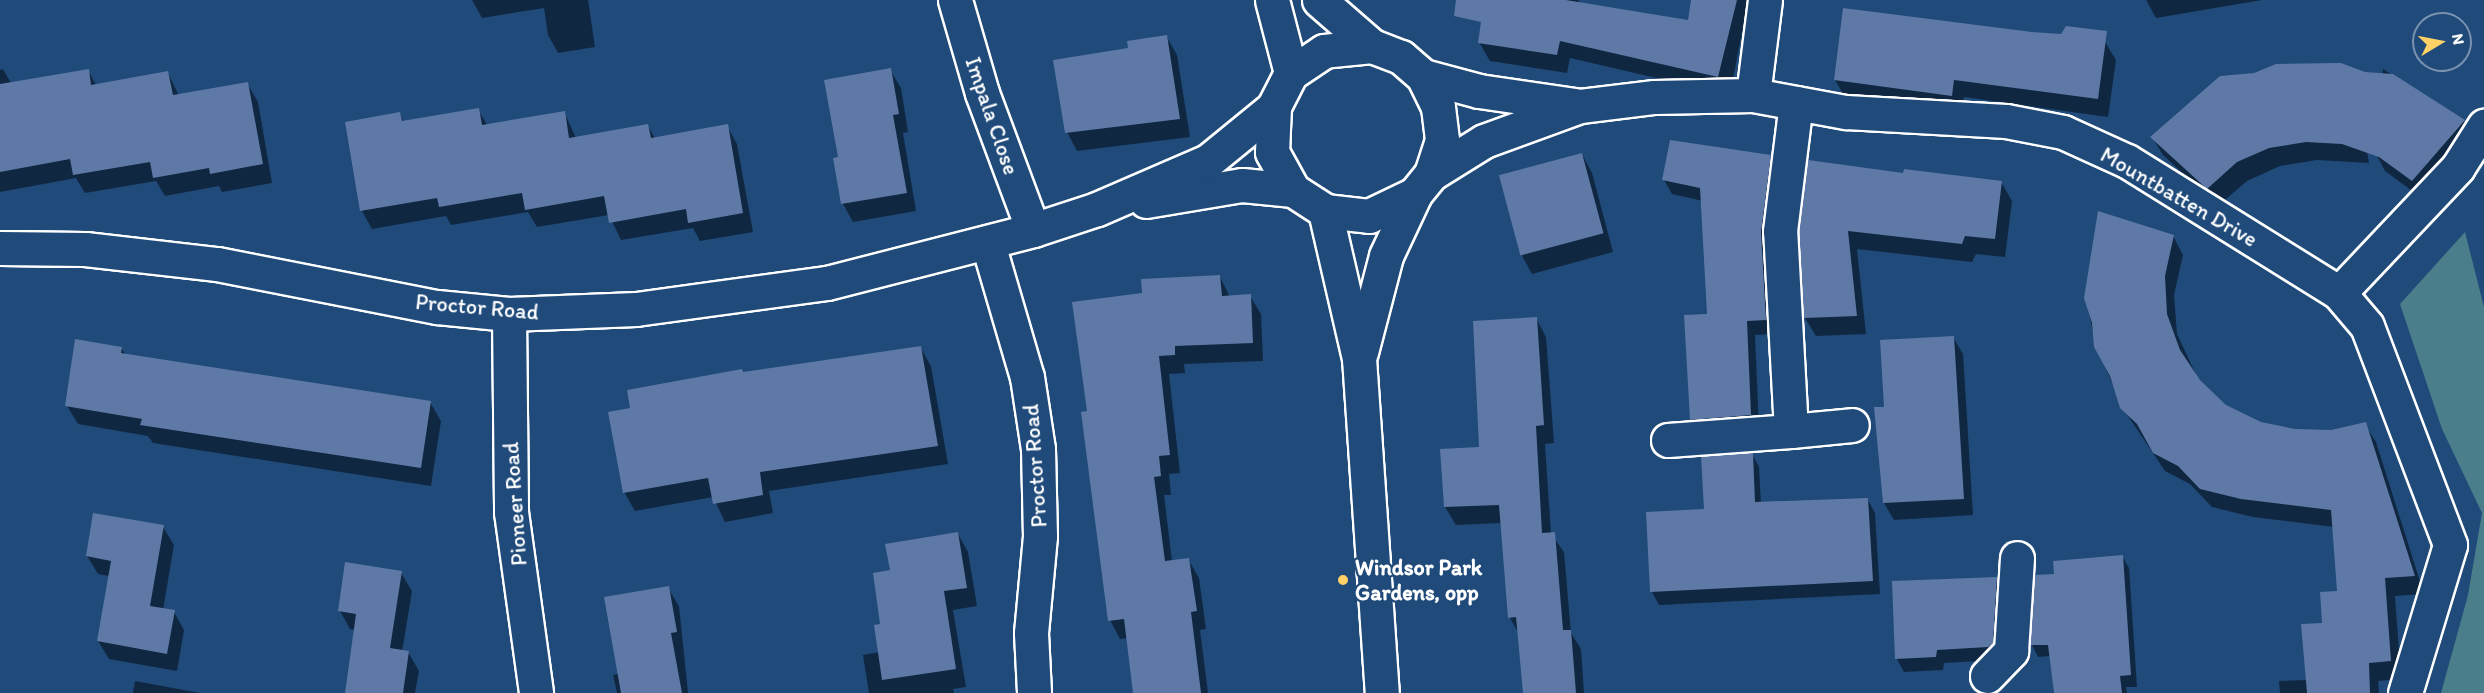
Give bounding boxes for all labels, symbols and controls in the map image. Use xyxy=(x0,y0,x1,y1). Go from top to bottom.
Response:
north arrow xyxy=(2412,12,2472,72)
text: N xyxy=(2448,32,2469,46)
street label: Impala Close xyxy=(960,54,1024,178)
street label: Mountbatten Drive xyxy=(2096,141,2262,253)
street label: Proctor Road xyxy=(415,288,539,326)
street label: Proctor Road xyxy=(1018,404,1052,528)
street label: Pioneer Road xyxy=(498,441,532,567)
place label: Windsor Park Gardens, opp xyxy=(1355,554,1482,606)
marker: Windsor Park Gardens, opp xyxy=(1336,573,1350,587)

